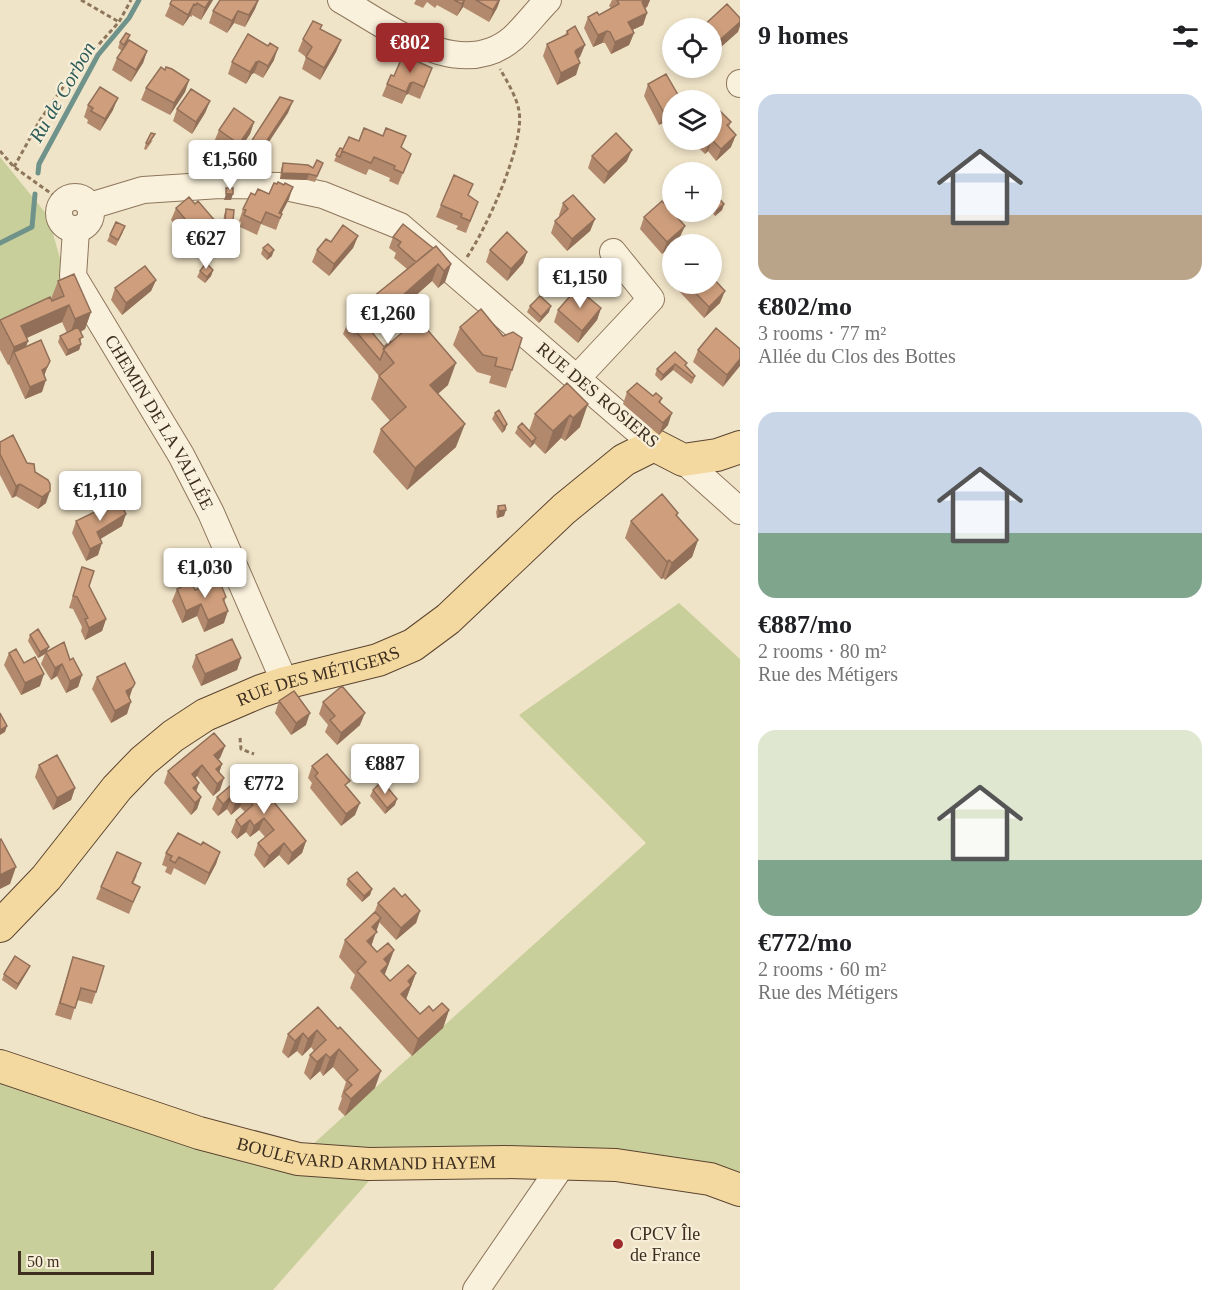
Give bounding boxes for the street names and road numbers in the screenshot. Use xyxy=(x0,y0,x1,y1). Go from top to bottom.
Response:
street label: CHEMIN DE LA VALLÉE xyxy=(101,331,218,513)
street label: RUE DES ROSIERS xyxy=(533,338,663,452)
street label: RUE DES MÉTIGERS xyxy=(234,642,403,710)
street label: BOULEVARD ARMAND HAYEM xyxy=(235,1133,496,1174)

